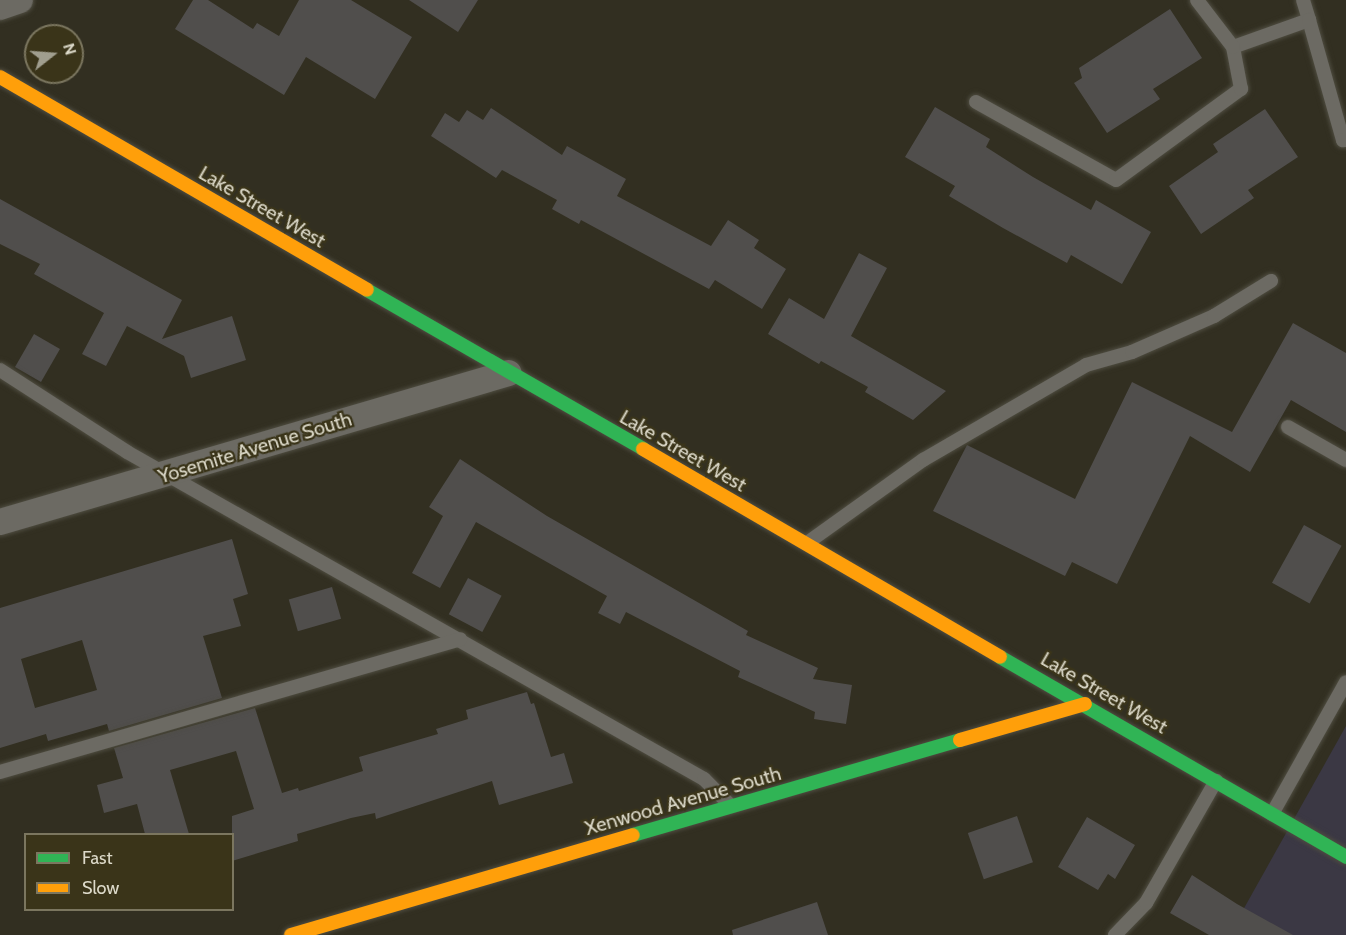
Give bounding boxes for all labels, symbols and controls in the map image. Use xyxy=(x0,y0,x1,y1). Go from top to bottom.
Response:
north arrow xyxy=(24,24,84,84)
text: N xyxy=(59,41,81,57)
street label: Lake Street West xyxy=(194,161,330,253)
street label: Lake Street West xyxy=(615,405,751,497)
street label: Yosemite Avenue South xyxy=(155,407,355,489)
street label: Lake Street West xyxy=(1036,647,1172,739)
street label: Xenwood Avenue South xyxy=(582,761,784,841)
legend xyxy=(24,833,234,911)
text: Fast xyxy=(82,847,113,869)
text: Slow xyxy=(82,877,119,899)

